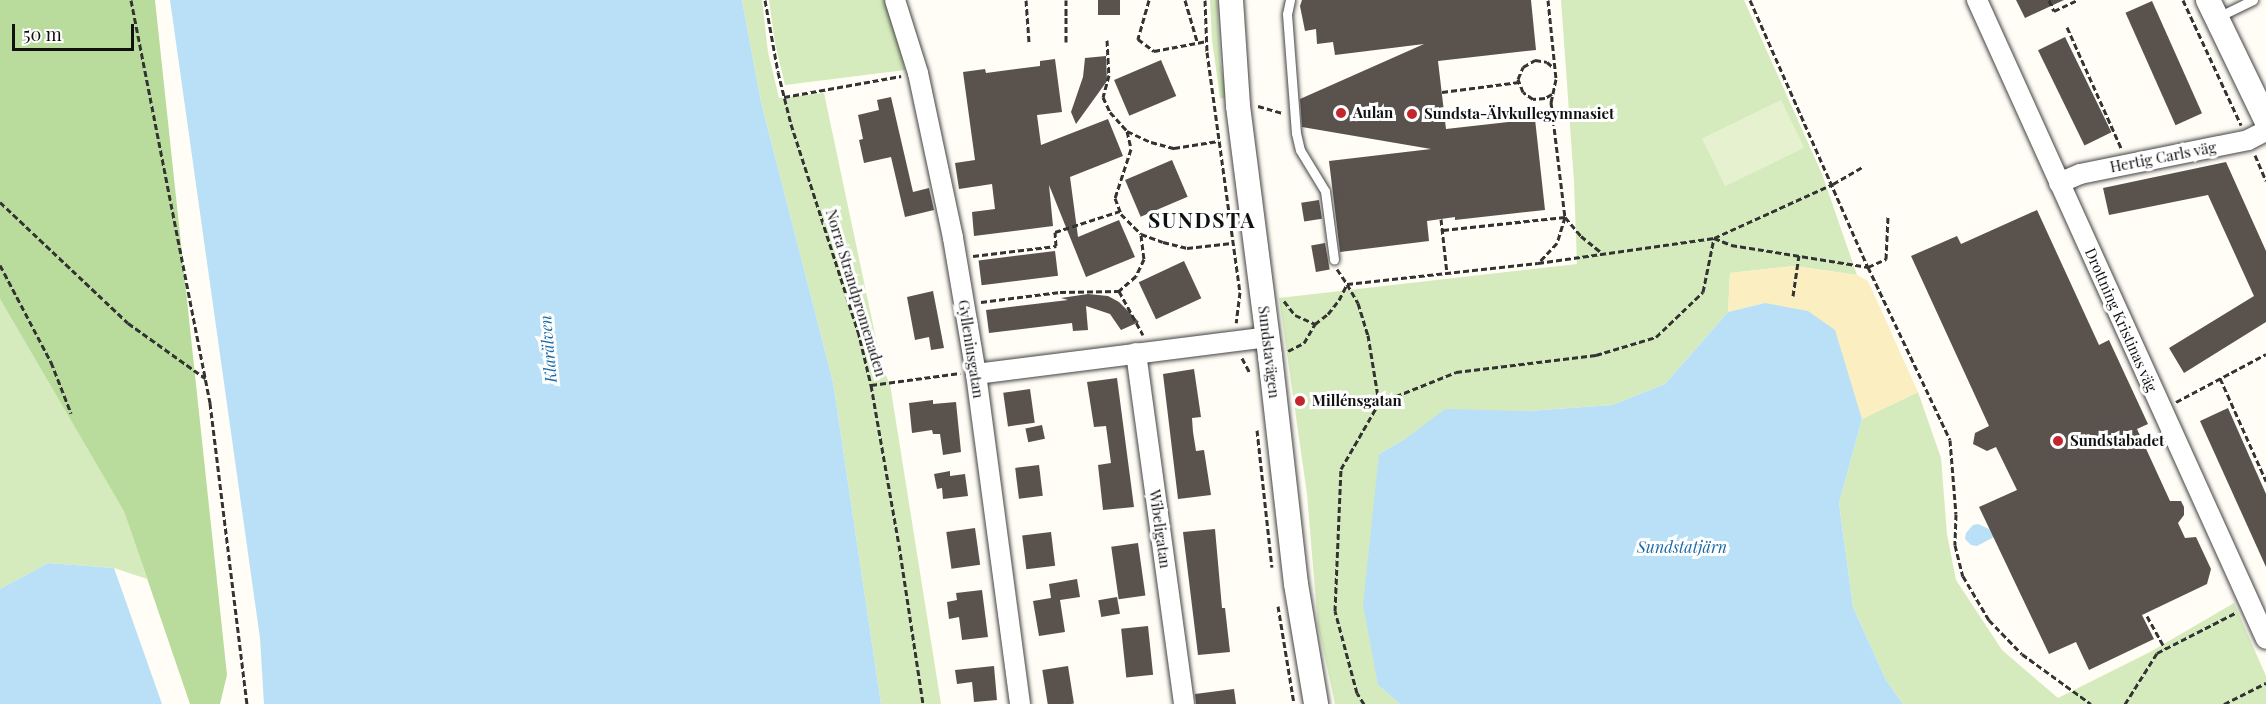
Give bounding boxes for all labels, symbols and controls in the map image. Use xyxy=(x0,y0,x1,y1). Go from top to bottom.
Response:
scale bar xyxy=(15,12,136,50)
text: 50 m xyxy=(23,22,62,46)
place label: Aulan xyxy=(1353,104,1393,122)
place label: Sundsta-Älvkullegymnasiet xyxy=(1424,105,1614,123)
marker: Aulan xyxy=(1334,106,1348,120)
marker: Sundsta-Älvkullegymnasiet xyxy=(1405,107,1419,121)
street label: Hertig Carls väg xyxy=(2108,138,2218,176)
district label: SUNDSTA xyxy=(1148,206,1256,232)
street label: Norra Strandpromenaden xyxy=(822,207,890,379)
street label: Drottning Kristinas väg xyxy=(2081,245,2161,395)
street label: Gylleniusgatan xyxy=(954,298,988,400)
street label: Sundstavägen xyxy=(1254,305,1284,399)
water label: Klarälven xyxy=(535,315,561,383)
place label: Millénsgatan xyxy=(1312,392,1402,410)
marker: Millénsgatan xyxy=(1293,394,1307,408)
place label: Sundstabadet xyxy=(2070,432,2164,450)
marker: Sundstabadet xyxy=(2051,434,2065,448)
street label: Wibeligatan xyxy=(1146,488,1174,570)
water label: Sundstatjärn xyxy=(1637,537,1727,557)

